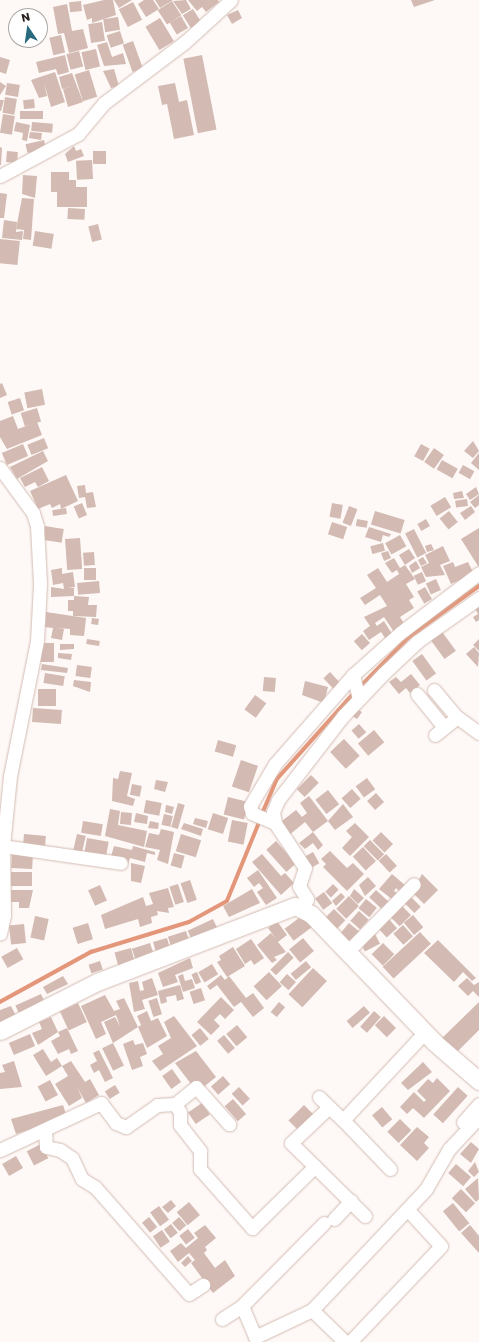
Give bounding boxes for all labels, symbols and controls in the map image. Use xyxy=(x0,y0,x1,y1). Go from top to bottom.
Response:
north arrow xyxy=(8,8,48,48)
text: N xyxy=(20,9,31,26)

